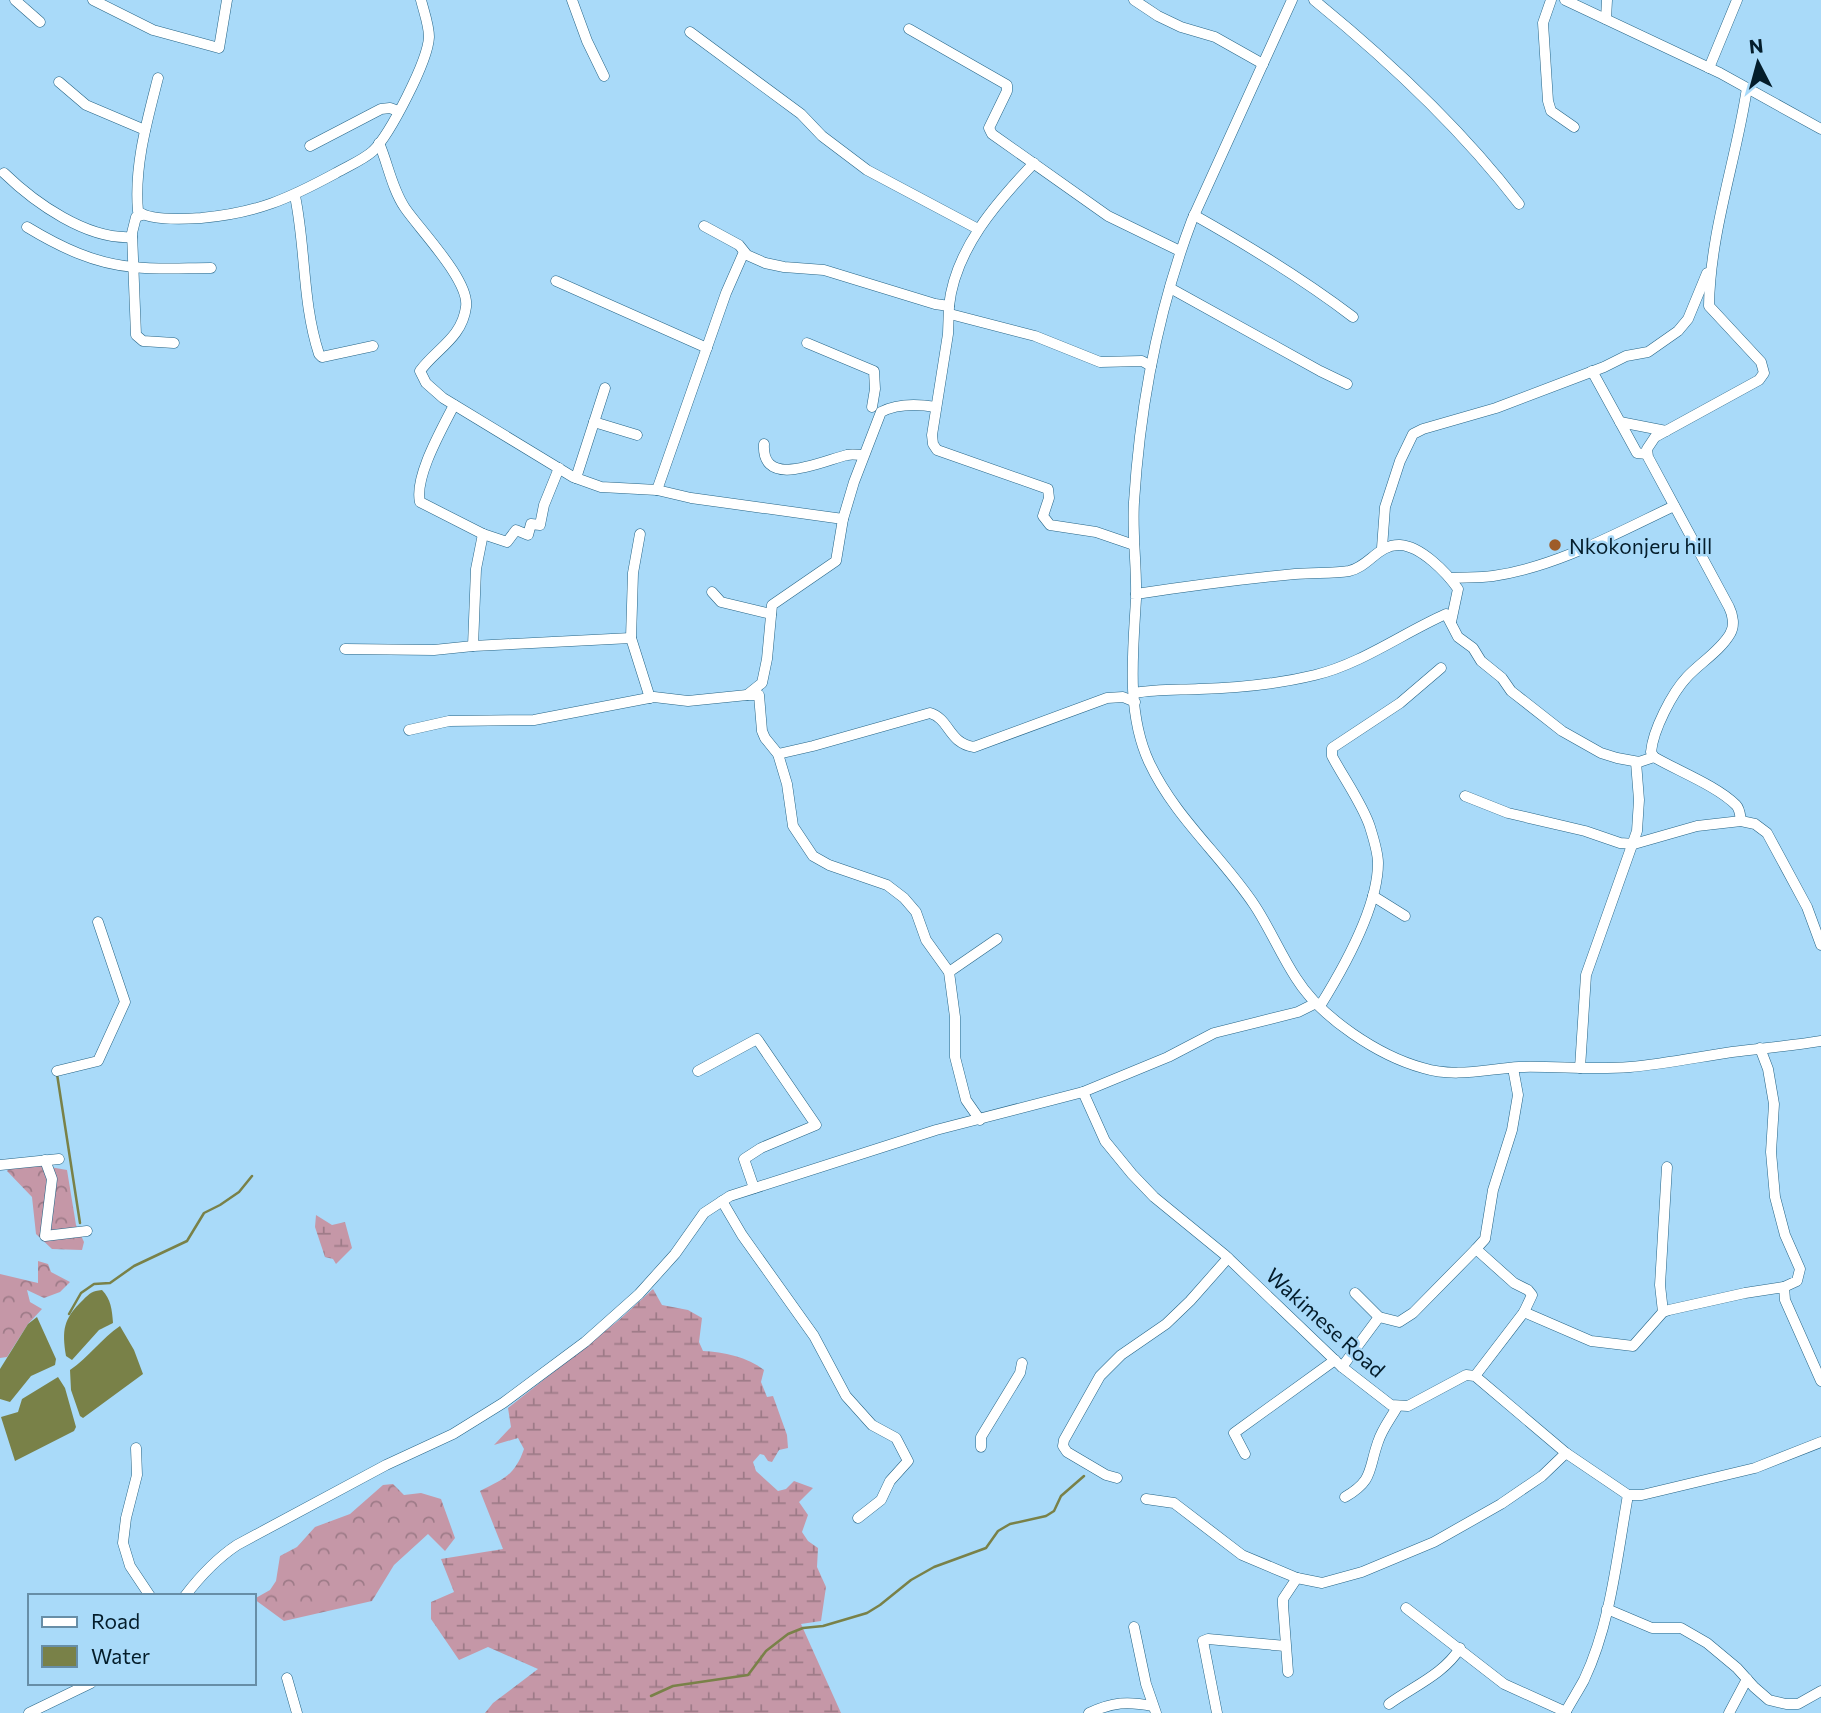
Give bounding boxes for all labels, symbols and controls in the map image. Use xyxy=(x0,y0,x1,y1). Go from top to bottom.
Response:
north arrow xyxy=(1723,28,1793,98)
text: N xyxy=(1748,33,1764,58)
place label: Nkokonjeru hill xyxy=(1569,533,1712,558)
marker: Nkokonjeru hill xyxy=(1547,537,1563,553)
street label: Wakimese Road xyxy=(1261,1262,1391,1382)
legend xyxy=(28,1594,256,1685)
text: Road xyxy=(91,1608,140,1633)
text: Water xyxy=(91,1643,150,1668)

